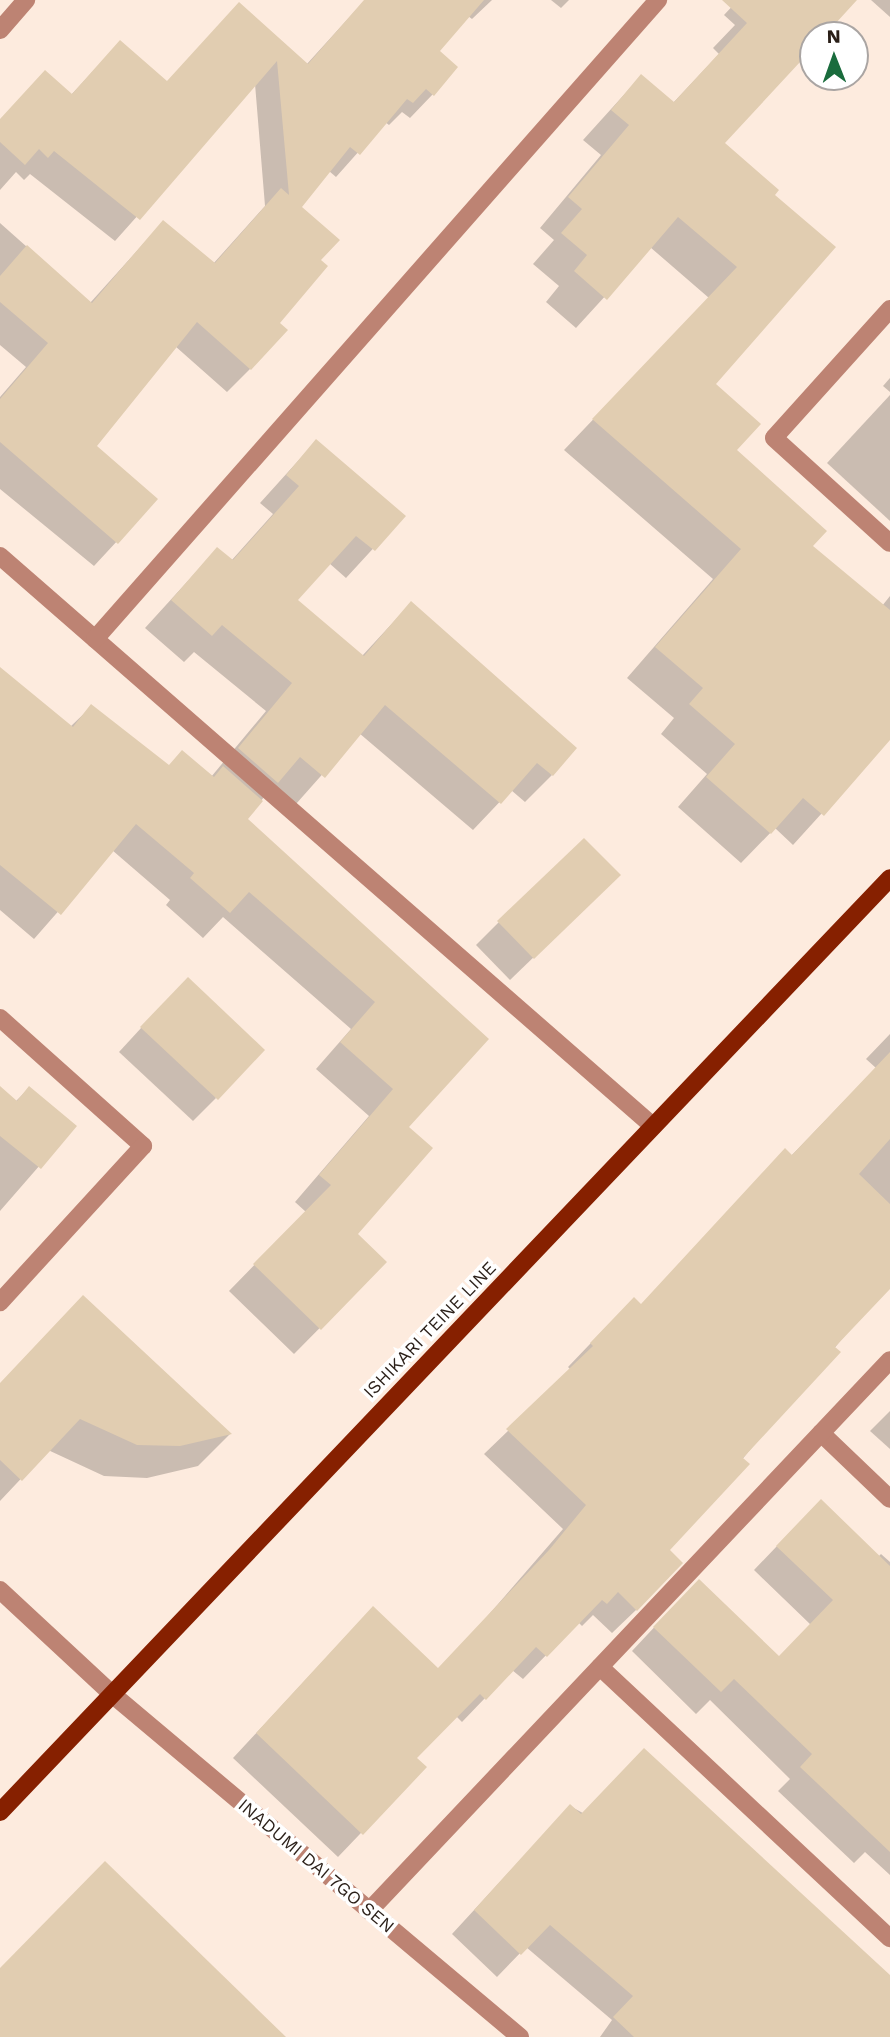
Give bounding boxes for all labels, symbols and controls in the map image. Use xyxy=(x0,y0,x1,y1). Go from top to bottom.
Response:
north arrow xyxy=(799,21,869,91)
text: N xyxy=(826,25,841,48)
street label: ISHIKARI TEINE LINE xyxy=(359,1257,501,1403)
street label: INADUMI DAI 7GO SEN xyxy=(233,1794,399,1938)

